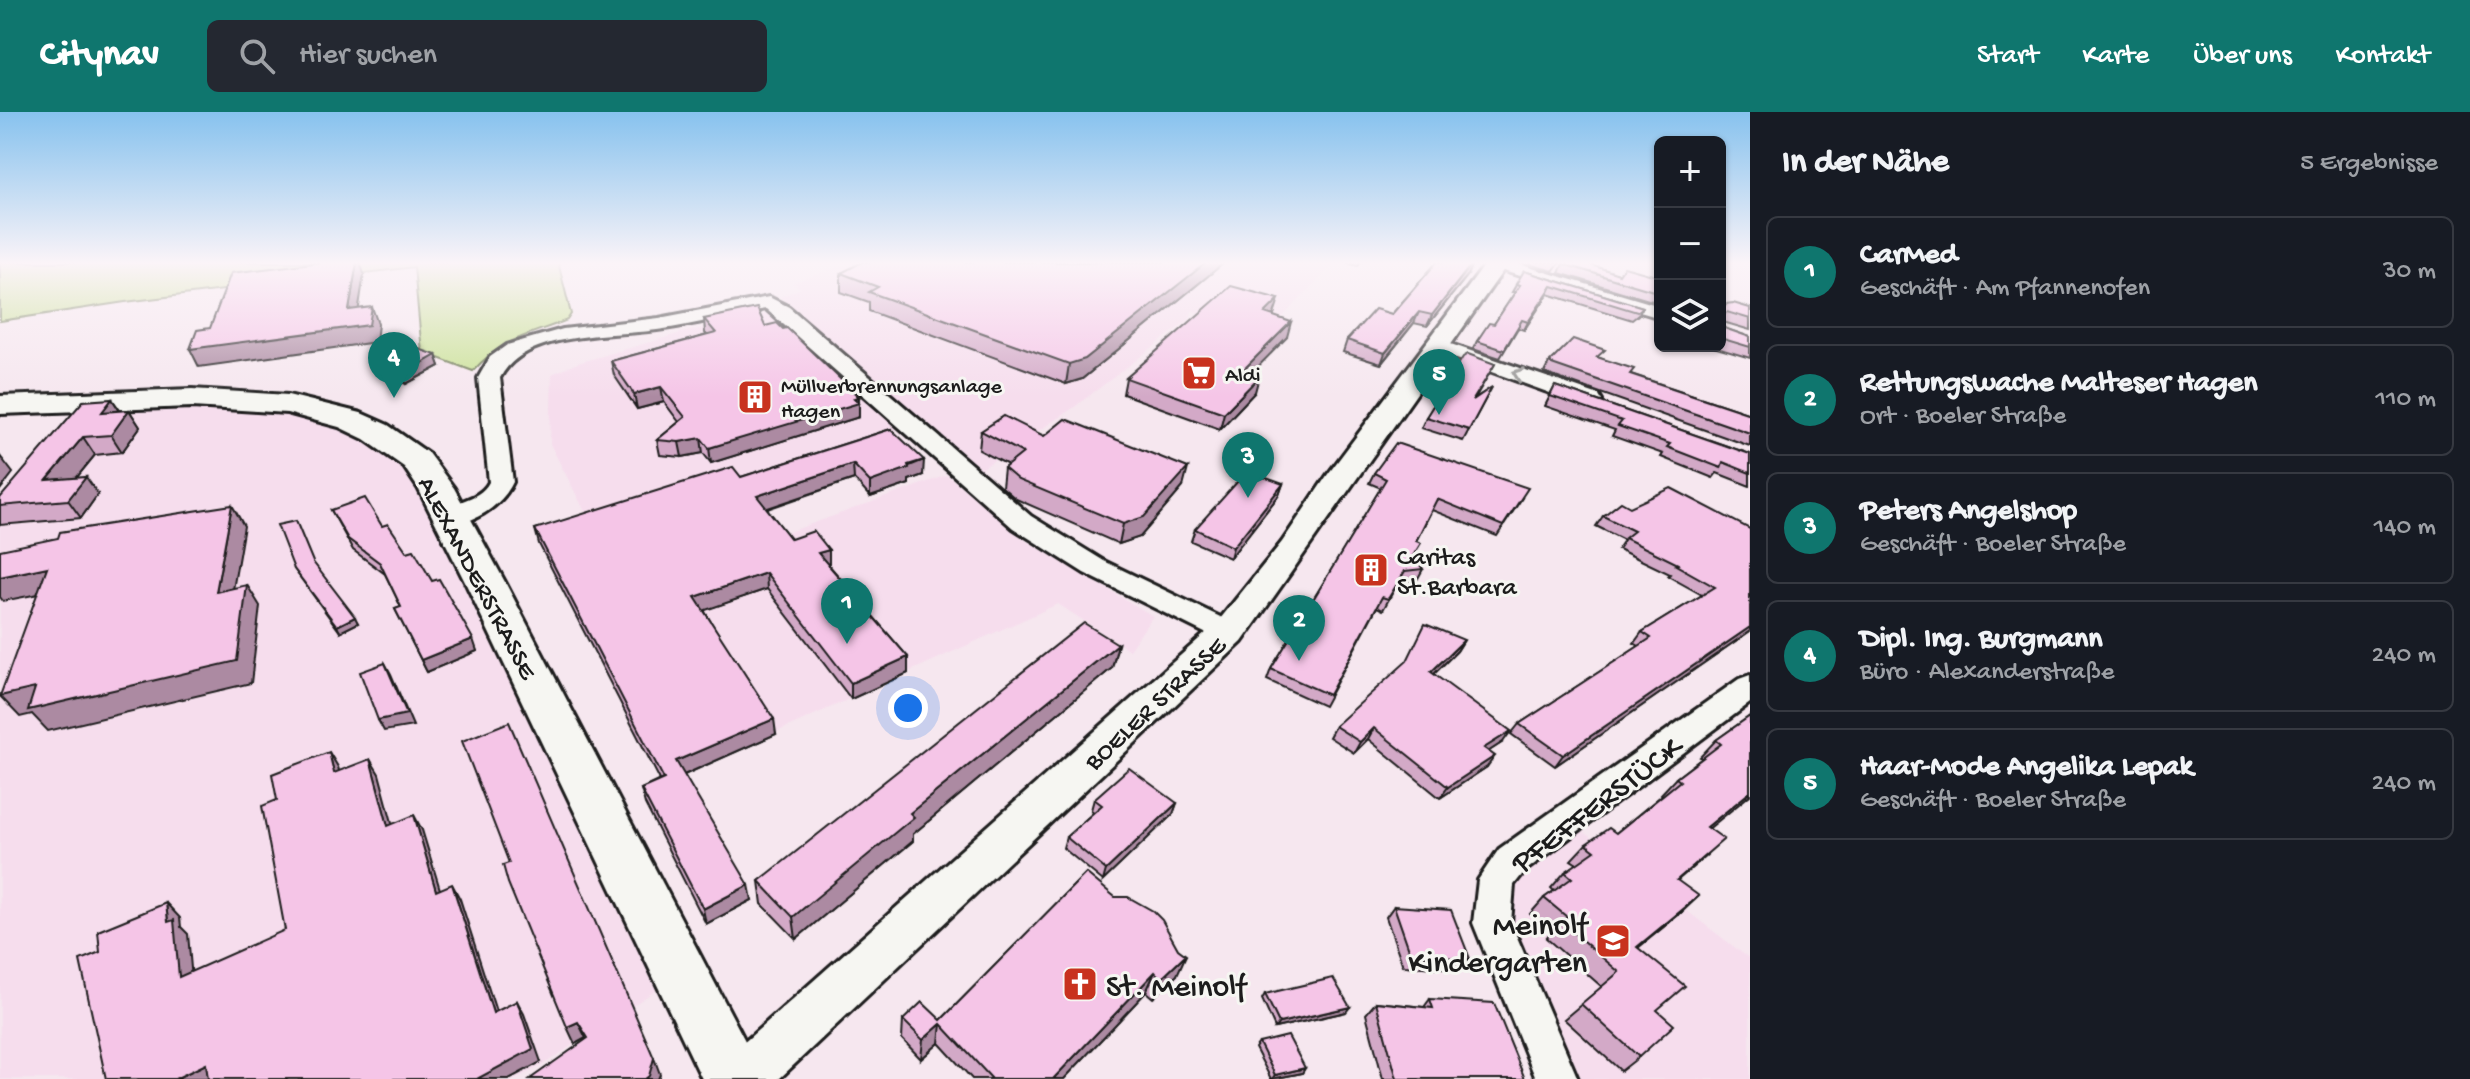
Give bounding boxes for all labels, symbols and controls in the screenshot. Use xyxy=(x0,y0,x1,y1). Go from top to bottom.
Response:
search box xyxy=(207,20,767,92)
text: Citynav xyxy=(40,34,159,78)
icon: search xyxy=(235,34,279,78)
text: Hier suchen xyxy=(299,39,437,74)
text: Start xyxy=(1977,40,2038,73)
text: Karte xyxy=(2082,40,2149,73)
text: Über uns xyxy=(2193,40,2292,73)
text: Kontakt xyxy=(2336,40,2430,73)
map controls xyxy=(1654,136,1726,352)
button: + xyxy=(1654,136,1726,208)
text: In der Nähe xyxy=(1782,144,1949,184)
text: 5 Ergebnisse xyxy=(2300,149,2438,180)
button: − xyxy=(1654,208,1726,280)
text: CarMed xyxy=(1860,239,1957,274)
text: 1 xyxy=(1805,257,1815,288)
text: 30 m xyxy=(2383,257,2436,288)
text: Geschäft · Am Pfannenofen xyxy=(1860,274,2150,305)
button: layers xyxy=(1654,280,1726,352)
pin: 4 xyxy=(368,332,420,398)
pin: 5 xyxy=(1413,349,1465,415)
supermarket icon: Aldi xyxy=(1180,354,1218,392)
place label: Aldi xyxy=(1225,364,1260,390)
one-way arrow xyxy=(1512,367,1526,384)
text: Rettungswache Malteser Hagen xyxy=(1860,367,2258,402)
place label: Müllverbrennungsanlage Hagen xyxy=(781,375,1002,426)
building icon: Müllverbrennungsanlage Hagen xyxy=(736,378,774,416)
text: 2 xyxy=(1804,385,1816,416)
text: 110 m xyxy=(2376,385,2436,416)
text: Ort · Boeler Straße xyxy=(1860,402,2066,433)
pin: 3 xyxy=(1222,432,1274,498)
street label: ALEXANDERSTRASSE xyxy=(408,472,542,687)
text: Peters Angelshop xyxy=(1860,495,2077,530)
text: 3 xyxy=(1803,513,1817,544)
text: 140 m xyxy=(2374,513,2436,544)
text: Geschäft · Boeler Straße xyxy=(1860,530,2126,561)
place label: Caritas St.Barbara xyxy=(1397,544,1518,605)
building icon: Caritas St.Barbara xyxy=(1352,551,1390,589)
pin: 1 xyxy=(821,578,873,644)
pin: 2 xyxy=(1273,595,1325,661)
text: Dipl. Ing. Burgmann xyxy=(1860,623,2103,658)
street label: BOELER STRASSE xyxy=(1079,631,1235,779)
text: 4 xyxy=(1804,641,1816,672)
text: 240 m xyxy=(2372,641,2436,672)
text: Büro · Alexanderstraße xyxy=(1860,658,2115,689)
your location xyxy=(888,688,928,728)
street label: PFEFFERSTÜCK xyxy=(1504,728,1694,884)
text: Haar-Mode Angelika Lepak xyxy=(1860,751,2193,786)
text: 5 xyxy=(1803,769,1817,800)
text: 240 m xyxy=(2372,769,2436,800)
text: Geschäft · Boeler Straße xyxy=(1860,786,2126,817)
place label: Meinolf Kindergarten xyxy=(1409,909,1589,984)
school or university icon: Meinolf Kindergarten xyxy=(1594,922,1632,960)
church icon: St. Meinolf xyxy=(1061,965,1099,1003)
place label: St. Meinolf xyxy=(1106,970,1248,1008)

